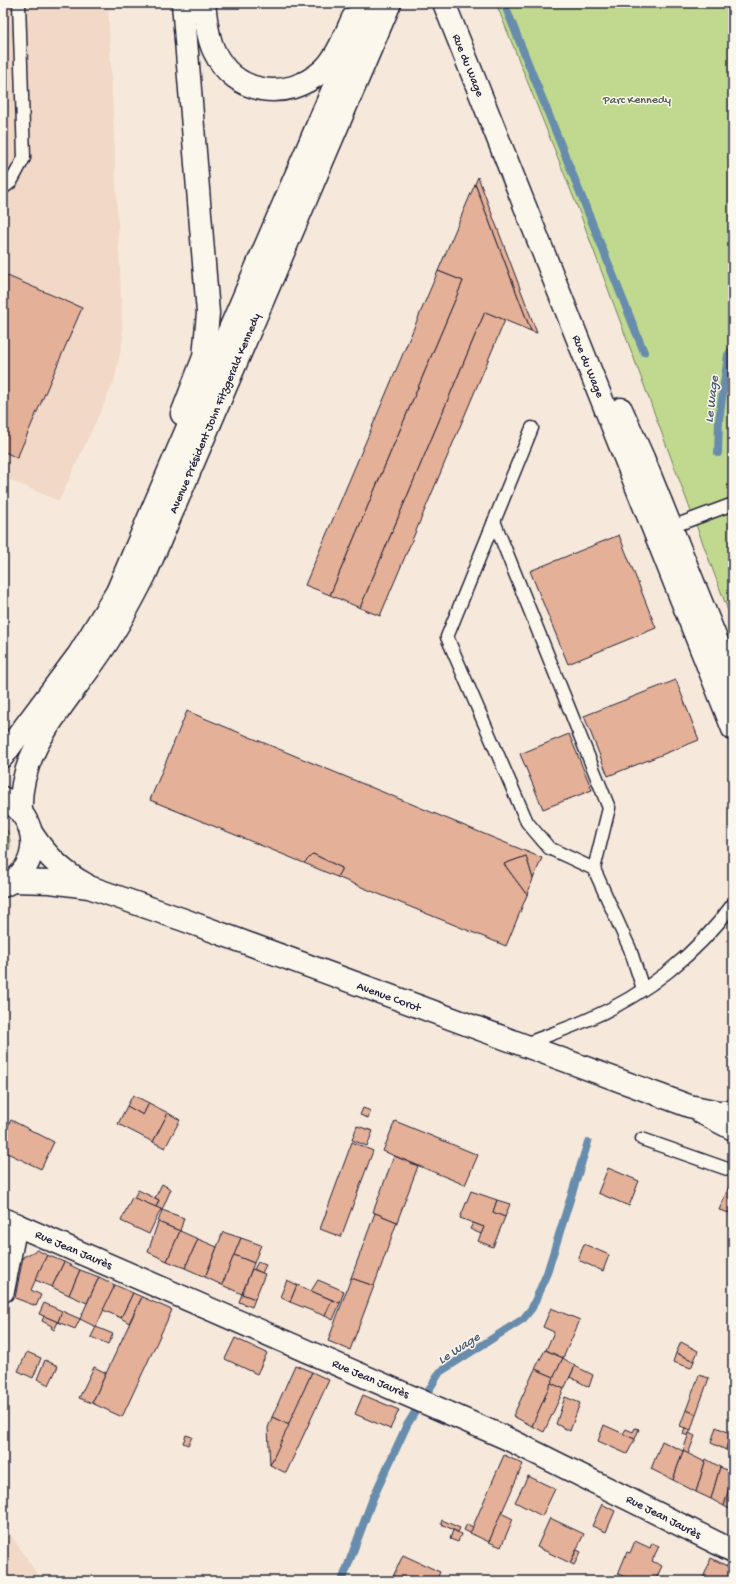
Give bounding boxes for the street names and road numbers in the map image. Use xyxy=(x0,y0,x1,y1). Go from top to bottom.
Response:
street label: Rue du Wage xyxy=(448,32,486,100)
street label: Avenue Président John Fitzgerald Kennedy xyxy=(167,312,265,516)
street label: Rue du Wage xyxy=(568,333,606,401)
street label: Avenue Corot xyxy=(354,980,423,1016)
street label: Rue Jean Jaurès xyxy=(33,1228,114,1274)
street label: Rue Jean Jaurès xyxy=(330,1357,411,1403)
street label: Rue Jean Jaurès xyxy=(623,1493,703,1543)

